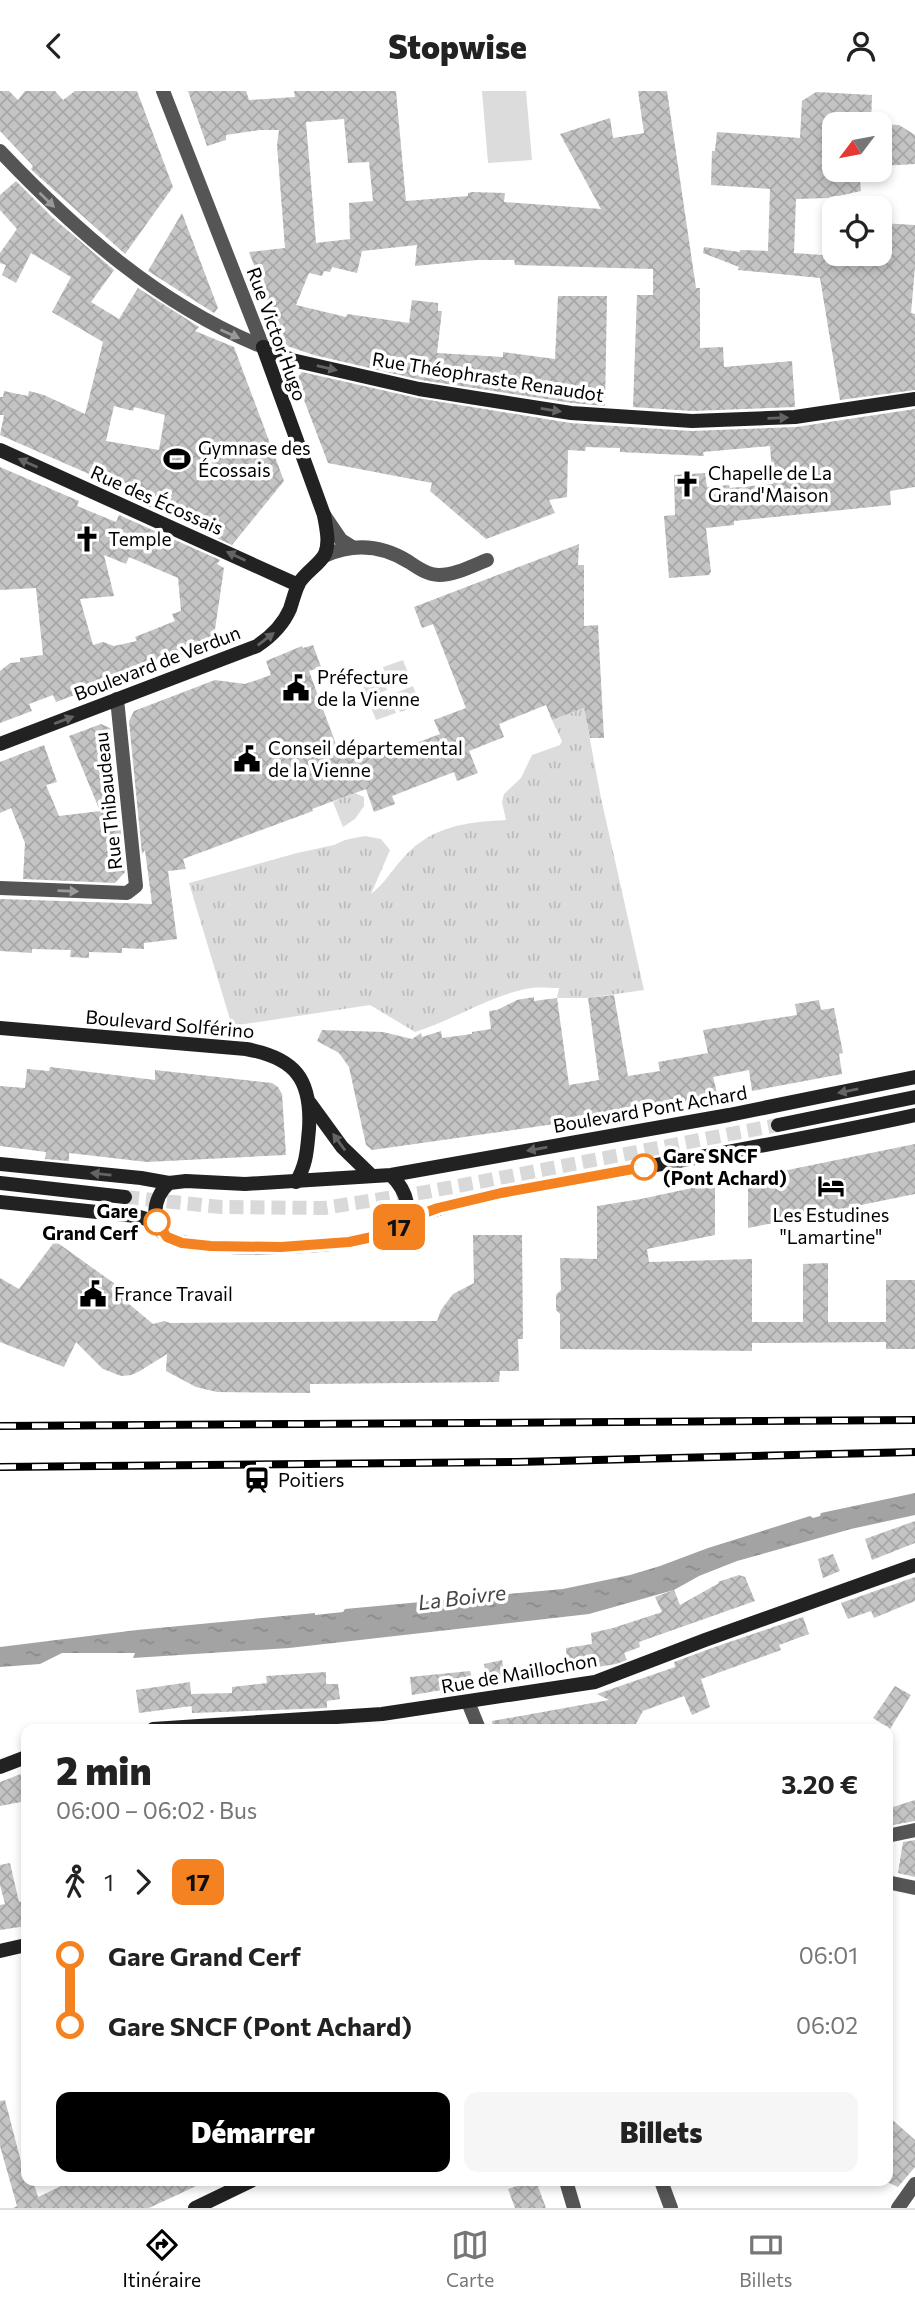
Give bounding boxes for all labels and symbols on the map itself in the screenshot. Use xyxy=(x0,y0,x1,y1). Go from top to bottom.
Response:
north arrow xyxy=(822,112,892,182)
one-way arrow xyxy=(39,191,56,208)
street label: Rue Victor Hugo xyxy=(243,264,312,404)
one-way arrow xyxy=(220,328,240,340)
street label: Rue Théophraste Renaudot xyxy=(371,347,606,406)
one-way arrow xyxy=(316,363,338,374)
one-way arrow xyxy=(540,404,562,415)
one-way arrow xyxy=(767,412,789,423)
place label: Gymnase des Écossais xyxy=(198,436,311,481)
sports icon: Gymnase des Écossais xyxy=(162,444,192,474)
one-way arrow xyxy=(18,457,38,469)
street label: Rue des Écossais xyxy=(87,460,227,539)
place label: Chapelle de La Grand'Maison xyxy=(708,461,832,506)
church icon: Chapelle de La Grand'Maison xyxy=(672,469,702,499)
church icon: Temple xyxy=(72,524,102,554)
place label: Temple xyxy=(108,527,171,550)
one-way arrow xyxy=(226,550,246,562)
street label: Boulevard de Verdun xyxy=(70,620,243,705)
one-way arrow xyxy=(257,631,275,646)
place label: Préfecture de la Vienne xyxy=(317,665,420,710)
public building icon: Préfecture de la Vienne xyxy=(281,673,311,703)
one-way arrow xyxy=(53,714,74,725)
street label: Rue Thibaudeau xyxy=(89,731,126,871)
place label: Conseil départemental de la Vienne xyxy=(268,736,463,781)
public building icon: Conseil départemental de la Vienne xyxy=(232,744,262,774)
one-way arrow xyxy=(57,885,79,896)
street label: Boulevard Solférino xyxy=(85,1005,255,1042)
street label: Boulevard Pont Achard xyxy=(551,1080,749,1137)
one-way arrow xyxy=(837,1085,859,1096)
one-way arrow xyxy=(332,1133,346,1151)
one-way arrow xyxy=(526,1144,548,1155)
place label: Gare SNCF (Pont Achard) xyxy=(663,1144,787,1189)
marker: Gare SNCF (Pont Achard) xyxy=(631,1154,657,1180)
one-way arrow xyxy=(90,1169,112,1180)
hotel icon: Les Estudines "Lamartine" xyxy=(816,1171,846,1201)
place label: Gare Grand Cerf xyxy=(42,1199,138,1244)
place label: Les Estudines "Lamartine" xyxy=(773,1203,889,1248)
line badge: 17 xyxy=(368,1204,430,1250)
marker: Gare Grand Cerf xyxy=(144,1209,170,1235)
public building icon: France Travail xyxy=(78,1279,108,1309)
place label: France Travail xyxy=(114,1282,233,1305)
station icon: Poitiers xyxy=(242,1465,272,1495)
place label: Poitiers xyxy=(278,1468,344,1491)
water label: La Boivre xyxy=(416,1579,507,1614)
street label: Rue de Maillochon xyxy=(439,1647,599,1698)

